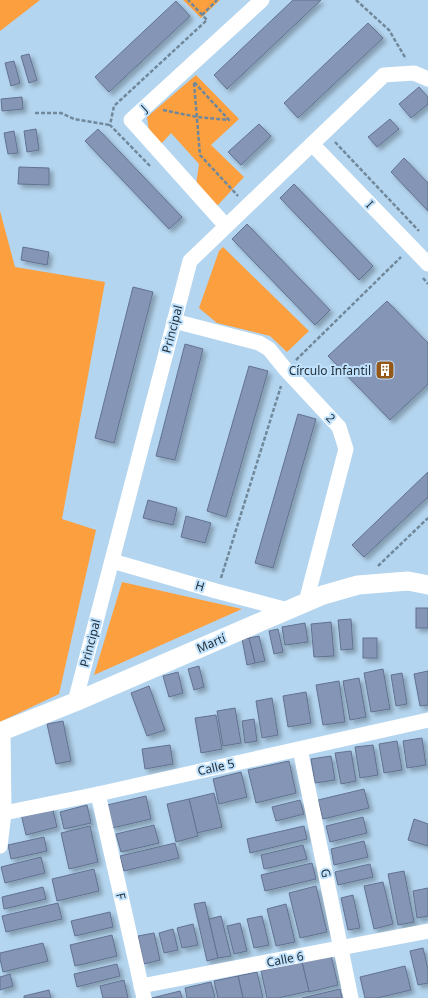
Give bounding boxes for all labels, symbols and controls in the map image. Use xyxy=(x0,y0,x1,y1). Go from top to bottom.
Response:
street label: J xyxy=(136,101,151,116)
street label: I xyxy=(362,197,378,211)
street label: Principal xyxy=(157,303,187,355)
building icon: Círculo Infantil xyxy=(374,359,396,381)
place label: Círculo Infantil xyxy=(289,362,371,379)
street label: 2 xyxy=(322,410,340,426)
street label: H xyxy=(193,577,207,595)
street label: Principal xyxy=(75,617,105,669)
street label: Martí xyxy=(194,629,229,657)
street label: Calle 5 xyxy=(196,754,236,779)
street label: G xyxy=(317,867,335,879)
street label: F xyxy=(112,891,130,901)
street label: Calle 6 xyxy=(265,947,305,971)

